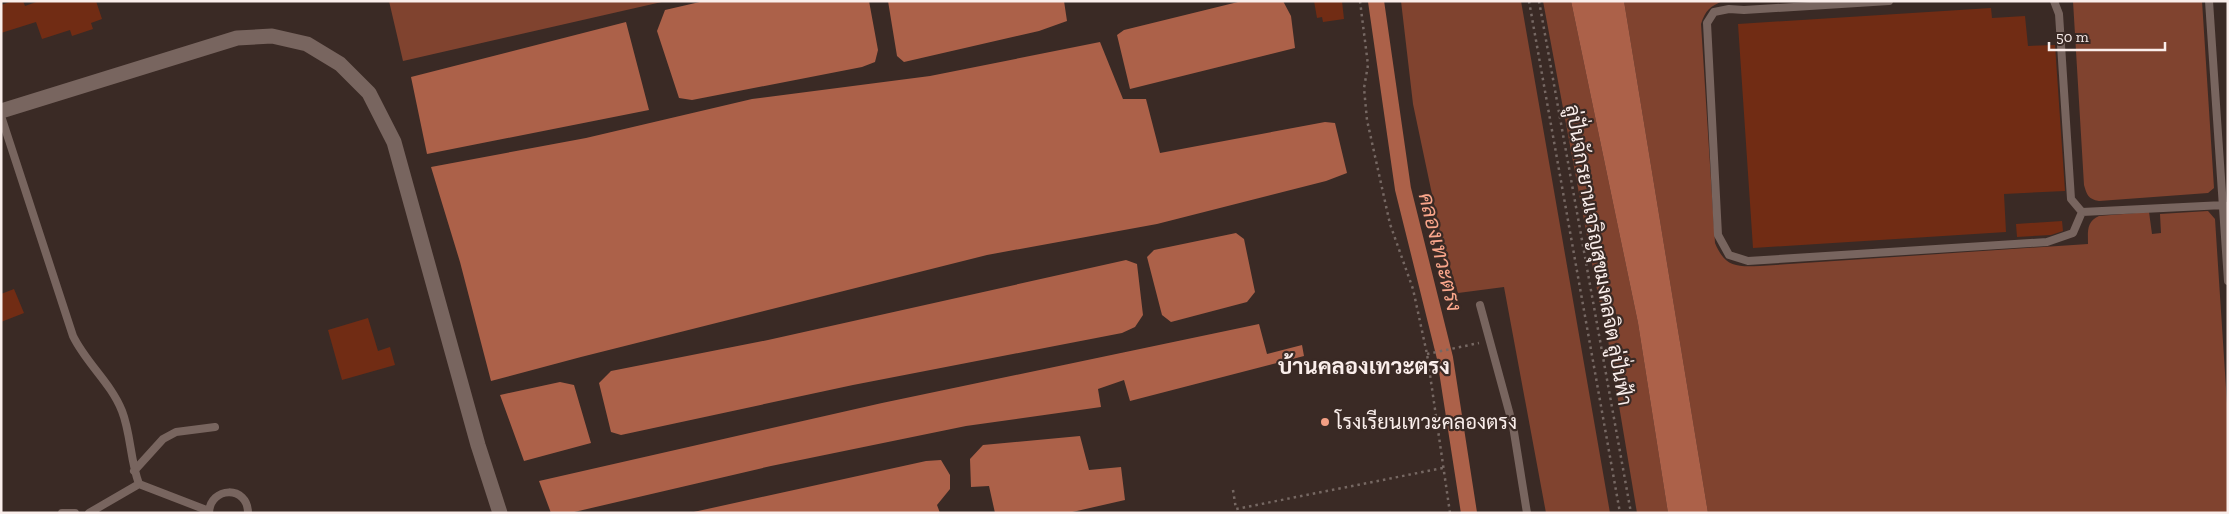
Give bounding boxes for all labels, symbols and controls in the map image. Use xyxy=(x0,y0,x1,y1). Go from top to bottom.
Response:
scale bar xyxy=(2049,20,2165,52)
text: 50 m xyxy=(2056,28,2089,46)
street label: ลู่ปั่นจักรยานเจริญสุขมงคลจิต ลู่ปั่นฟ้า xyxy=(1558,102,1642,408)
water label: คลองเทวะตรง xyxy=(1414,190,1467,314)
district label: บ้านคลองเทวะตรง xyxy=(1278,352,1450,380)
place label: โรงเรียนเทวะคลองตรง xyxy=(1334,409,1517,434)
marker: โรงเรียนเทวะคลองตรง xyxy=(1319,416,1331,428)

